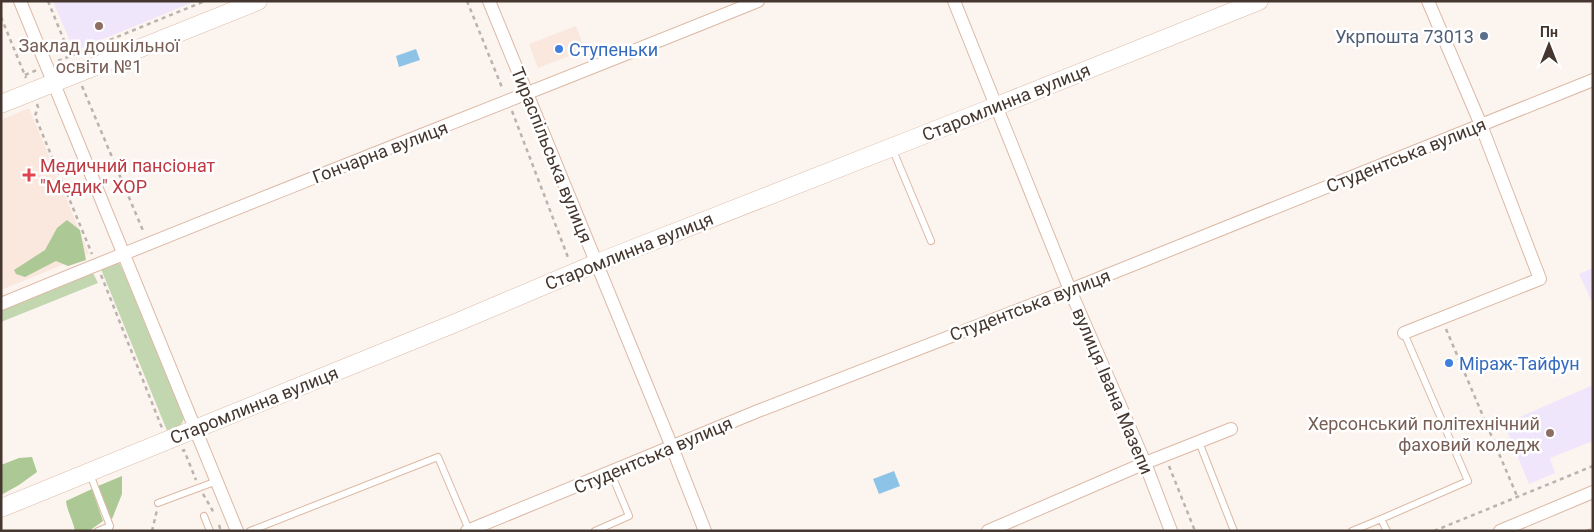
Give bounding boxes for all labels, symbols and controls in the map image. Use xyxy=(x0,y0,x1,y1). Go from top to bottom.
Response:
marker: Заклад дошкільної освіти №1 xyxy=(93,20,105,32)
north arrow xyxy=(1524,20,1574,70)
text: Пн xyxy=(1540,24,1558,40)
place label: Укрпошта 73013 xyxy=(1335,26,1474,47)
marker: Укрпошта 73013 xyxy=(1478,30,1490,42)
place label: Заклад дошкільної освіти №1 xyxy=(19,35,181,77)
place label: Ступеньки xyxy=(569,39,658,60)
marker: Ступеньки xyxy=(553,43,565,55)
street label: Старомлинна вулиця xyxy=(919,59,1093,145)
street label: Тираспільська вулиця xyxy=(507,64,597,246)
street label: Студентська вулиця xyxy=(1323,113,1489,197)
street label: Гончарна вулиця xyxy=(309,117,451,187)
place label: Медичний пансіонат "Медик" ХОР xyxy=(40,155,216,197)
marker: Медичний пансіонат "Медик" ХОР xyxy=(22,168,36,182)
street label: Старомлинна вулиця xyxy=(542,208,716,294)
street label: Студентська вулиця xyxy=(947,265,1113,345)
street label: вулиця Івана Мазепи xyxy=(1068,305,1158,477)
place label: Міраж-Тайфун xyxy=(1459,353,1580,374)
marker: Міраж-Тайфун xyxy=(1443,357,1455,369)
street label: Старомлинна вулиця xyxy=(167,362,341,448)
street label: Студентська вулиця xyxy=(571,412,735,498)
place label: Херсонський політехнічний фаховий коледж xyxy=(1308,413,1540,455)
marker: Херсонський політехнічний фаховий коледж xyxy=(1544,427,1556,439)

